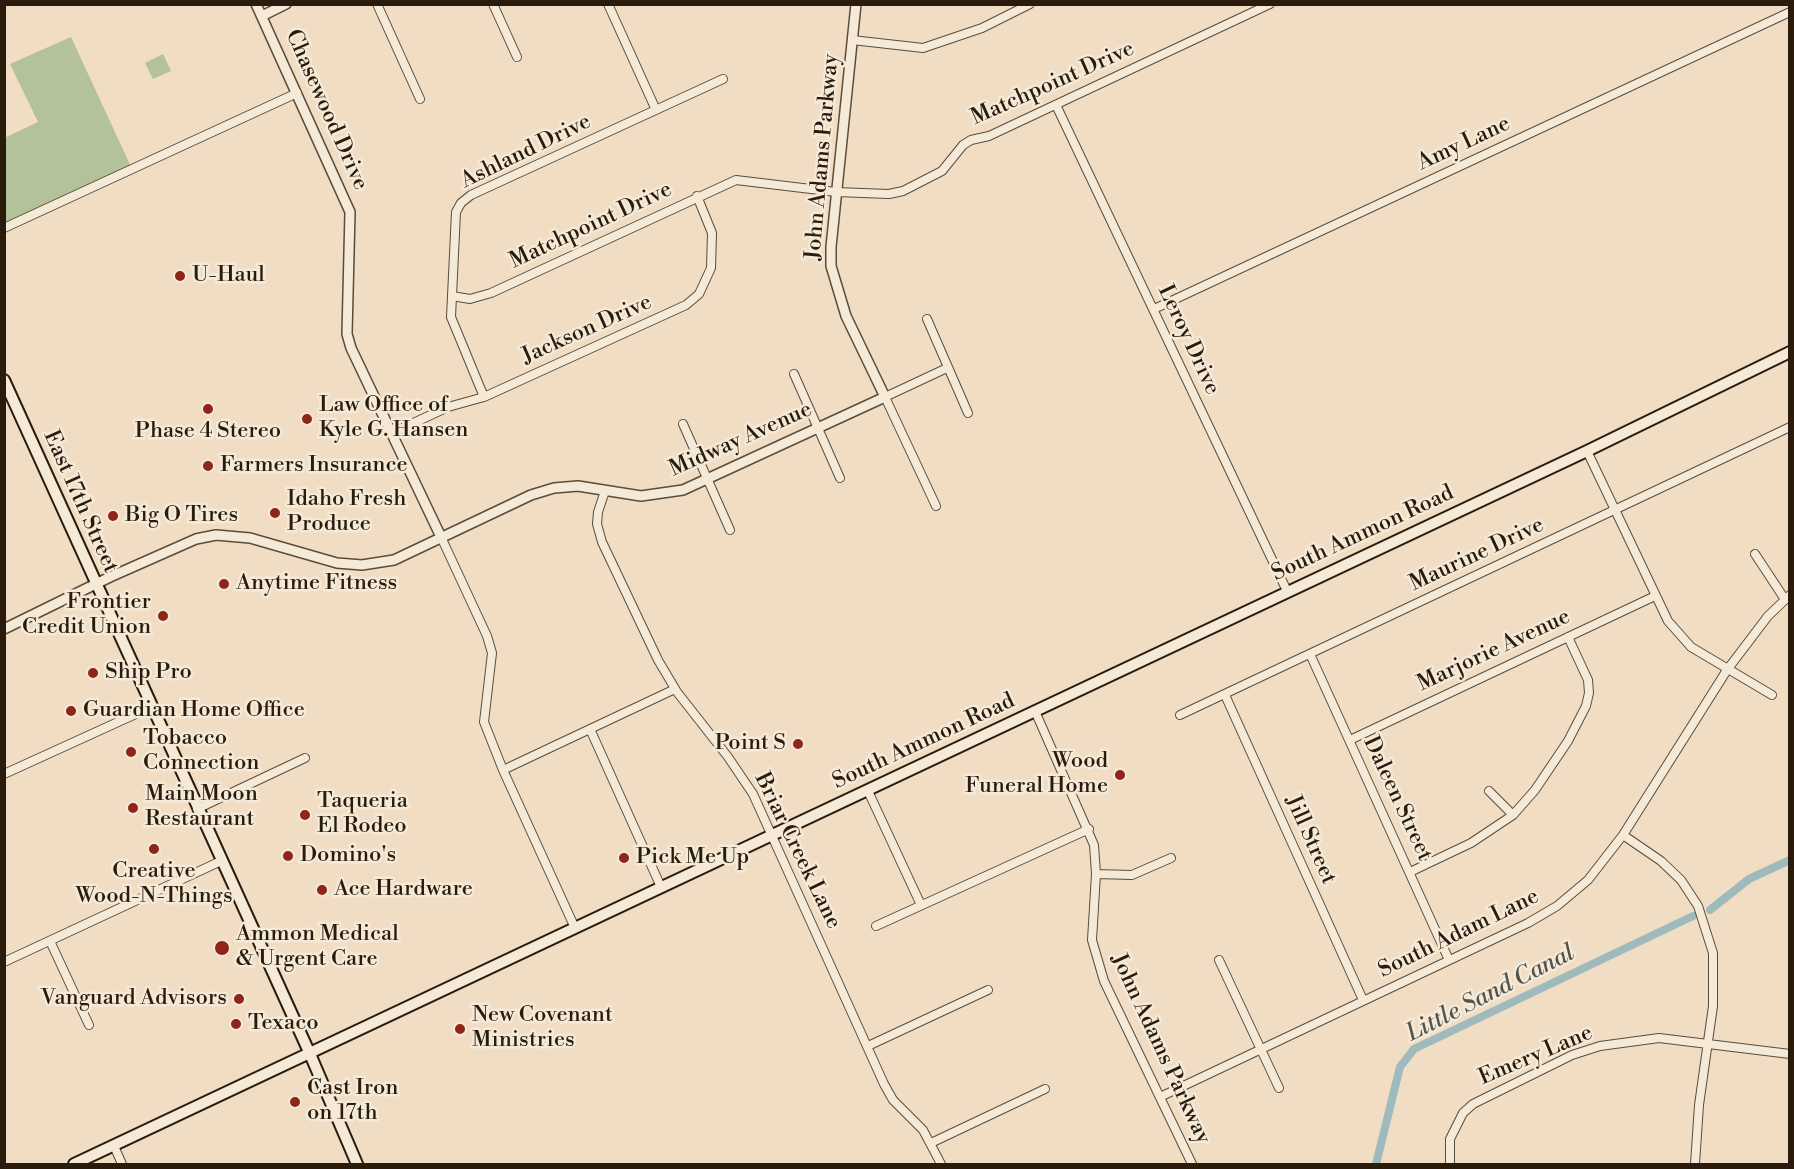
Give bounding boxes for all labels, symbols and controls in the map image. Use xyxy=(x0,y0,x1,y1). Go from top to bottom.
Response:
street label: Chasewood Drive xyxy=(279,26,373,194)
street label: Matchpoint Drive xyxy=(967,36,1139,132)
street label: John Adams Parkway xyxy=(801,53,845,261)
street label: Ashland Drive xyxy=(457,109,595,195)
street label: Amy Lane xyxy=(1413,111,1515,177)
street label: Matchpoint Drive xyxy=(506,177,676,275)
place label: U-Haul xyxy=(192,263,265,289)
marker: U-Haul xyxy=(173,269,187,283)
street label: Leroy Drive xyxy=(1151,281,1225,399)
street label: Jackson Drive xyxy=(518,290,656,370)
place label: Law Office of Kyle G. Hansen xyxy=(319,393,468,445)
street label: Midway Avenue xyxy=(666,397,816,483)
marker: Phase 4 Stereo xyxy=(201,402,215,416)
marker: Law Office of Kyle G. Hansen xyxy=(300,412,314,426)
place label: Phase 4 Stereo xyxy=(135,419,281,445)
street label: East 17th Street xyxy=(37,427,123,577)
place label: Farmers Insurance xyxy=(220,453,408,479)
marker: Farmers Insurance xyxy=(201,459,215,473)
street label: South Ammon Road xyxy=(1268,480,1458,588)
place label: Idaho Fresh Produce xyxy=(287,487,406,538)
place label: Big O Tires xyxy=(125,503,238,529)
marker: Idaho Fresh Produce xyxy=(268,506,282,520)
marker: Big O Tires xyxy=(106,509,120,523)
street label: Maurine Drive xyxy=(1406,512,1548,598)
place label: Anytime Fitness xyxy=(236,571,397,597)
marker: Anytime Fitness xyxy=(217,577,231,591)
place label: Frontier Credit Union xyxy=(22,590,151,642)
street label: Marjorie Avenue xyxy=(1413,604,1575,698)
marker: Frontier Credit Union xyxy=(156,609,170,623)
place label: Ship Pro xyxy=(105,660,192,686)
marker: Ship Pro xyxy=(86,666,100,680)
street label: South Ammon Road xyxy=(829,688,1019,796)
place label: Guardian Home Office xyxy=(83,698,305,724)
marker: Guardian Home Office xyxy=(64,704,78,718)
place label: Tobacco Connection xyxy=(143,726,259,778)
place label: Point S xyxy=(715,731,786,757)
street label: Daleen Street xyxy=(1357,733,1437,865)
marker: Point S xyxy=(791,737,805,751)
marker: Tobacco Connection xyxy=(124,745,138,759)
place label: Wood Funeral Home xyxy=(965,749,1108,800)
marker: Wood Funeral Home xyxy=(1113,768,1127,782)
street label: Briar Creek Lane xyxy=(748,769,846,933)
place label: Main Moon Restaurant xyxy=(145,782,258,834)
place label: Taqueria El Rodeo xyxy=(317,789,408,840)
street label: Jill Street xyxy=(1279,791,1341,889)
marker: Main Moon Restaurant xyxy=(126,801,140,815)
marker: Taqueria El Rodeo xyxy=(298,808,312,822)
marker: Creative Wood-N-Things xyxy=(147,842,161,856)
place label: Domino's xyxy=(300,843,396,869)
place label: Pick Me Up xyxy=(636,845,749,871)
marker: Domino's xyxy=(281,849,295,863)
marker: Pick Me Up xyxy=(617,851,631,865)
place label: Creative Wood-N-Things xyxy=(75,859,233,910)
place label: Ace Hardware xyxy=(334,877,473,903)
marker: Ace Hardware xyxy=(315,883,329,897)
street label: South Adam Lane xyxy=(1374,884,1544,984)
place label: Ammon Medical & Urgent Care xyxy=(236,922,399,974)
marker: Ammon Medical & Urgent Care xyxy=(213,939,231,957)
water label: Little Sand Canal xyxy=(1402,939,1580,1049)
street label: John Adams Parkway xyxy=(1104,950,1216,1148)
place label: Vanguard Advisors xyxy=(41,986,227,1012)
marker: Vanguard Advisors xyxy=(232,992,246,1006)
place label: New Covenant Ministries xyxy=(472,1003,613,1054)
place label: Texaco xyxy=(248,1011,319,1037)
marker: Texaco xyxy=(229,1017,243,1031)
street label: Emery Lane xyxy=(1475,1020,1597,1092)
marker: New Covenant Ministries xyxy=(453,1022,467,1036)
place label: Cast Iron on 17th xyxy=(307,1076,398,1128)
marker: Cast Iron on 17th xyxy=(288,1095,302,1109)

